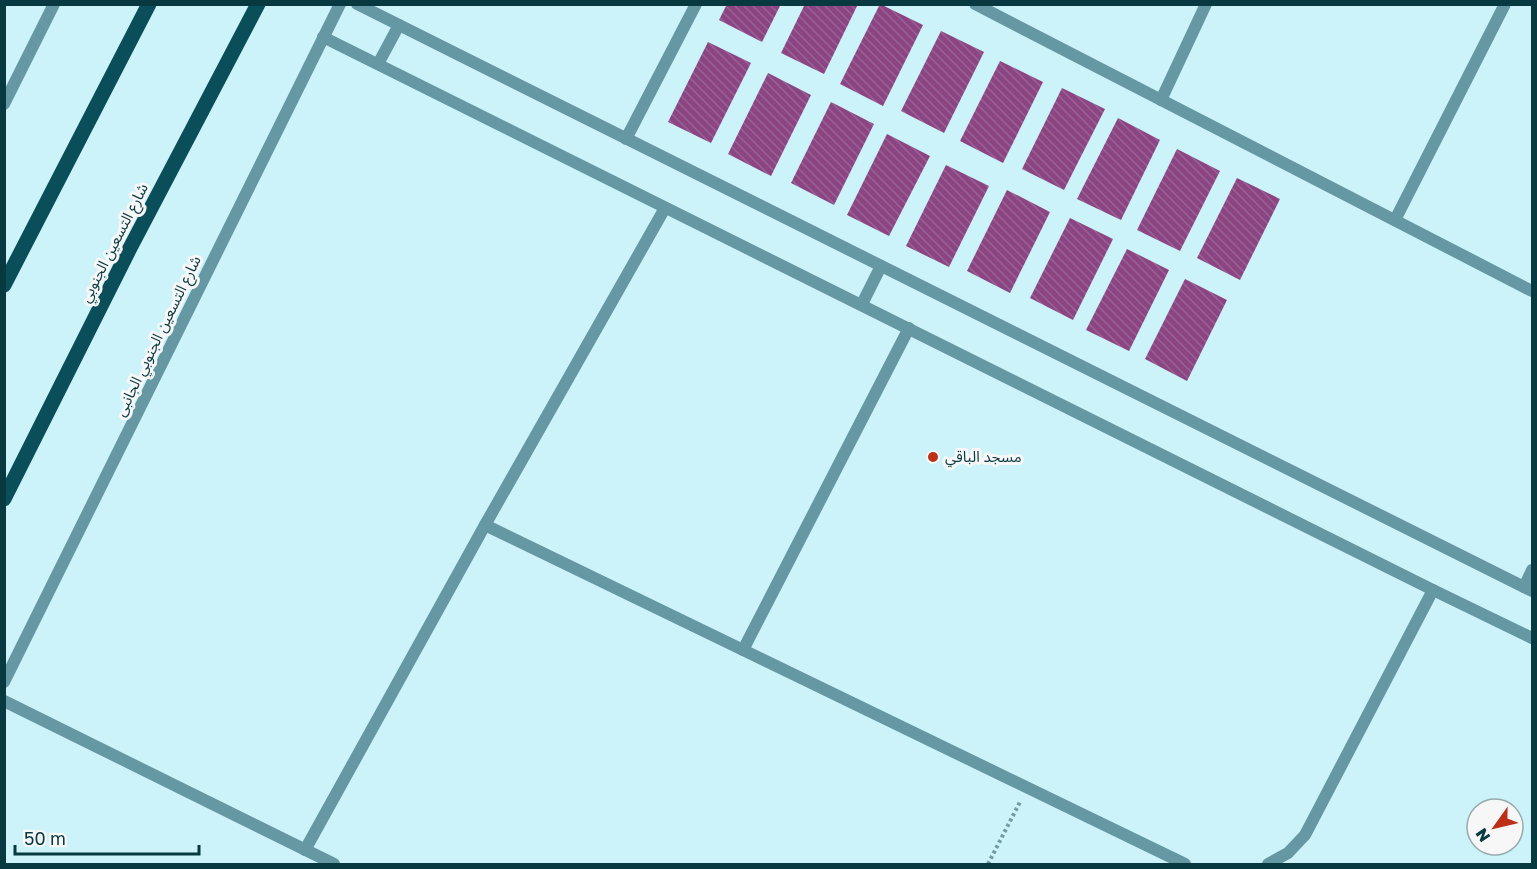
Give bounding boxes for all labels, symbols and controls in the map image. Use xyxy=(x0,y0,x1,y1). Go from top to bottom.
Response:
street label: شارع التسعين الجنوبي xyxy=(75,180,155,307)
street label: شارع التسعين الجنوبي الجانبى xyxy=(110,252,208,421)
place label: مسجد الباقي xyxy=(945,447,1022,468)
marker: مسجد الباقي xyxy=(926,450,940,464)
north arrow xyxy=(1465,797,1525,857)
scale bar xyxy=(15,818,200,856)
text: N xyxy=(1471,825,1494,846)
text: 50 m xyxy=(24,827,66,849)

